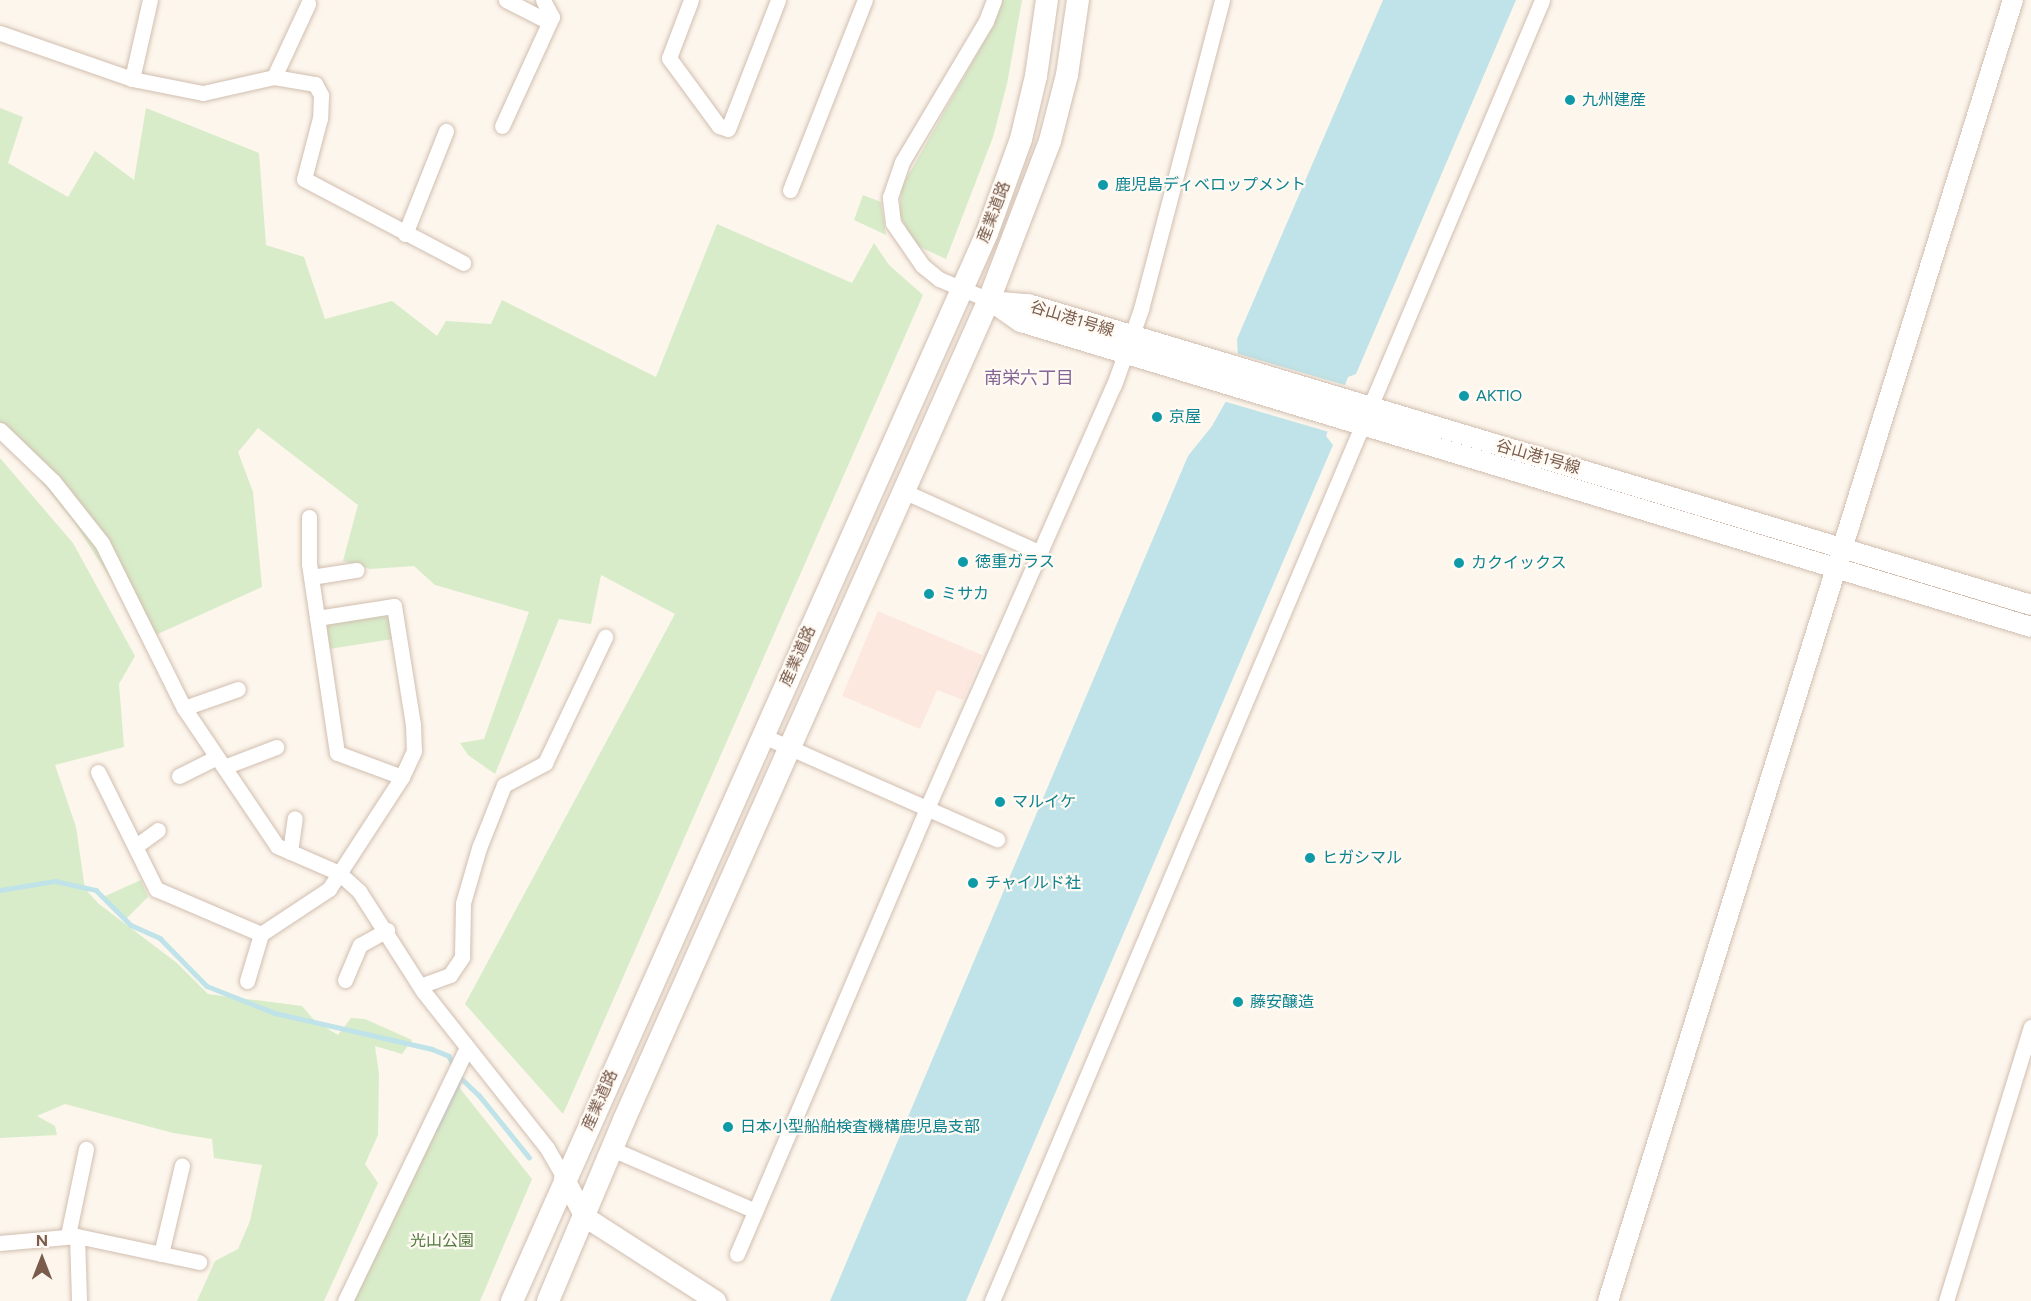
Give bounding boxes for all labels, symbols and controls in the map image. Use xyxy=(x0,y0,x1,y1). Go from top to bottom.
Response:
place label: 九州建産 xyxy=(1582,90,1646,110)
marker: 九州建産 xyxy=(1563,93,1577,107)
place label: 鹿児島ディベロップメント xyxy=(1115,175,1307,195)
marker: 鹿児島ディベロップメント xyxy=(1096,178,1110,192)
street label: 産業道路 xyxy=(974,179,1014,245)
street label: 谷山港1号線 xyxy=(1028,297,1116,341)
district label: 南栄六丁目 xyxy=(984,367,1074,389)
place label: AKTIO xyxy=(1476,386,1522,406)
marker: AKTIO xyxy=(1457,389,1471,403)
place label: 京屋 xyxy=(1169,407,1201,427)
marker: 京屋 xyxy=(1150,410,1164,424)
street label: 谷山港1号線 xyxy=(1494,436,1582,478)
place label: 徳重ガラス xyxy=(975,552,1055,572)
place label: カクイックス xyxy=(1471,553,1567,573)
marker: 徳重ガラス xyxy=(956,555,970,569)
marker: カクイックス xyxy=(1452,556,1466,570)
place label: ミサカ xyxy=(941,584,989,604)
marker: ミサカ xyxy=(922,587,936,601)
street label: 産業道路 xyxy=(776,623,820,689)
place label: マルイケ xyxy=(1012,792,1076,812)
marker: マルイケ xyxy=(993,795,1007,809)
place label: ヒガシマル xyxy=(1322,848,1402,868)
marker: ヒガシマル xyxy=(1303,851,1317,865)
place label: チャイルド社 xyxy=(985,873,1081,893)
marker: チャイルド社 xyxy=(966,876,980,890)
place label: 藤安醸造 xyxy=(1250,992,1314,1012)
marker: 藤安醸造 xyxy=(1231,995,1245,1009)
street label: 産業道路 xyxy=(578,1067,622,1133)
place label: 日本小型船舶検査機構鹿児島支部 xyxy=(740,1117,980,1137)
marker: 日本小型船舶検査機構鹿児島支部 xyxy=(721,1120,735,1134)
north arrow xyxy=(12,1229,72,1289)
text: N xyxy=(36,1231,48,1250)
park label: 光山公園 xyxy=(410,1231,474,1251)

